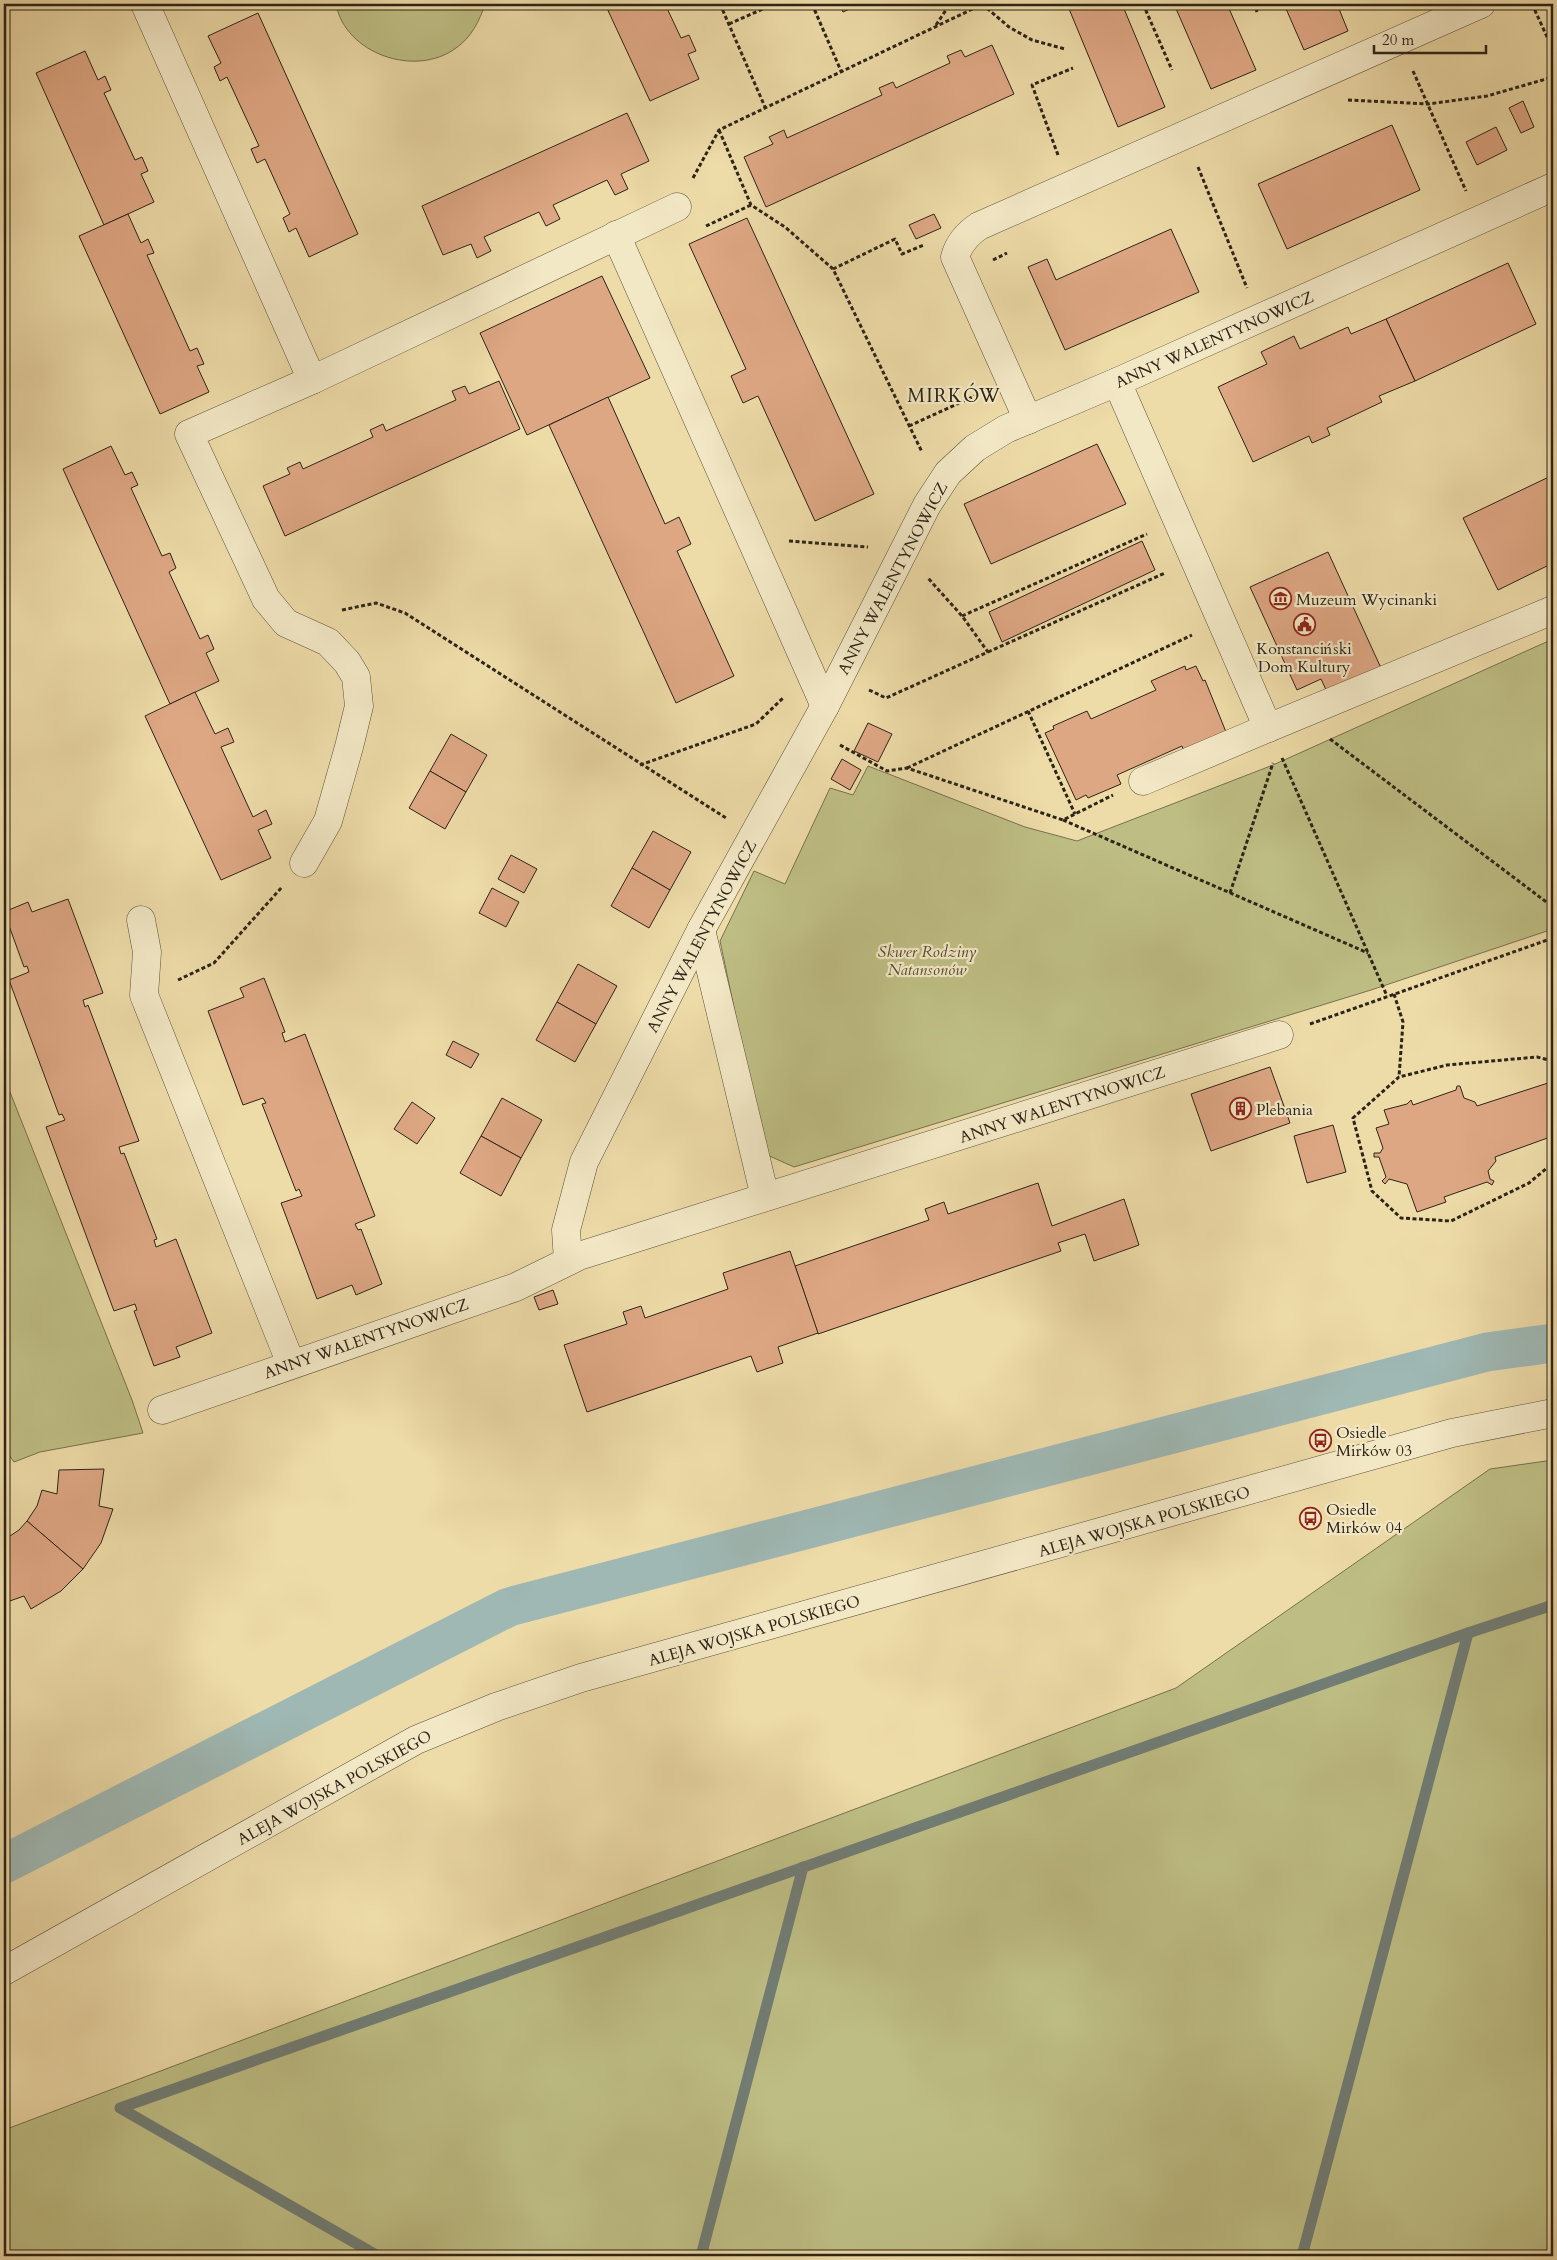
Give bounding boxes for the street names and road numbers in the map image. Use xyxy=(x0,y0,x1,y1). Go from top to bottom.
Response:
street label: ANNY WALENTYNOWICZ xyxy=(1112,286,1317,394)
street label: ANNY WALENTYNOWICZ xyxy=(833,478,953,679)
street label: ANNY WALENTYNOWICZ xyxy=(642,836,762,1037)
street label: ANNY WALENTYNOWICZ xyxy=(957,1061,1168,1149)
street label: ANNY WALENTYNOWICZ xyxy=(261,1294,472,1384)
street label: ALEJA WOJSKA POLSKIEGO xyxy=(1036,1481,1253,1563)
street label: ALEJA WOJSKA POLSKIEGO xyxy=(646,1590,863,1672)
street label: ALEJA WOJSKA POLSKIEGO xyxy=(233,1725,436,1851)

